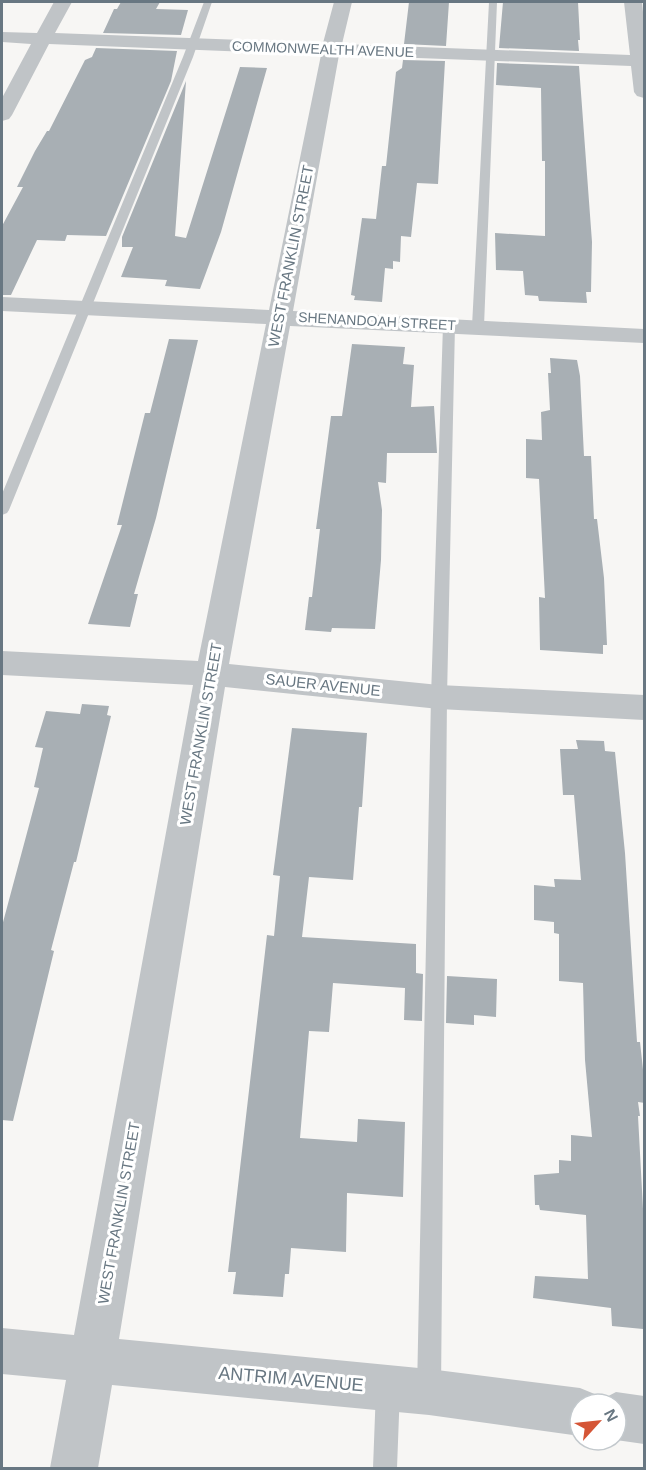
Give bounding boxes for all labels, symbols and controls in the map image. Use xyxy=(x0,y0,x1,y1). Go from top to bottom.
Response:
street label: COMMONWEALTH AVENUE xyxy=(232,38,414,60)
street label: WEST FRANKLIN STREET xyxy=(265,164,316,348)
street label: SHENANDOAH STREET xyxy=(298,309,457,333)
street label: WEST FRANKLIN STREET xyxy=(176,641,225,826)
street label: SAUER AVENUE xyxy=(265,670,381,699)
street label: WEST FRANKLIN STREET xyxy=(94,1120,143,1305)
street label: ANTRIM AVENUE xyxy=(218,1363,364,1395)
north arrow xyxy=(568,1392,628,1452)
text: N xyxy=(601,1406,621,1424)

